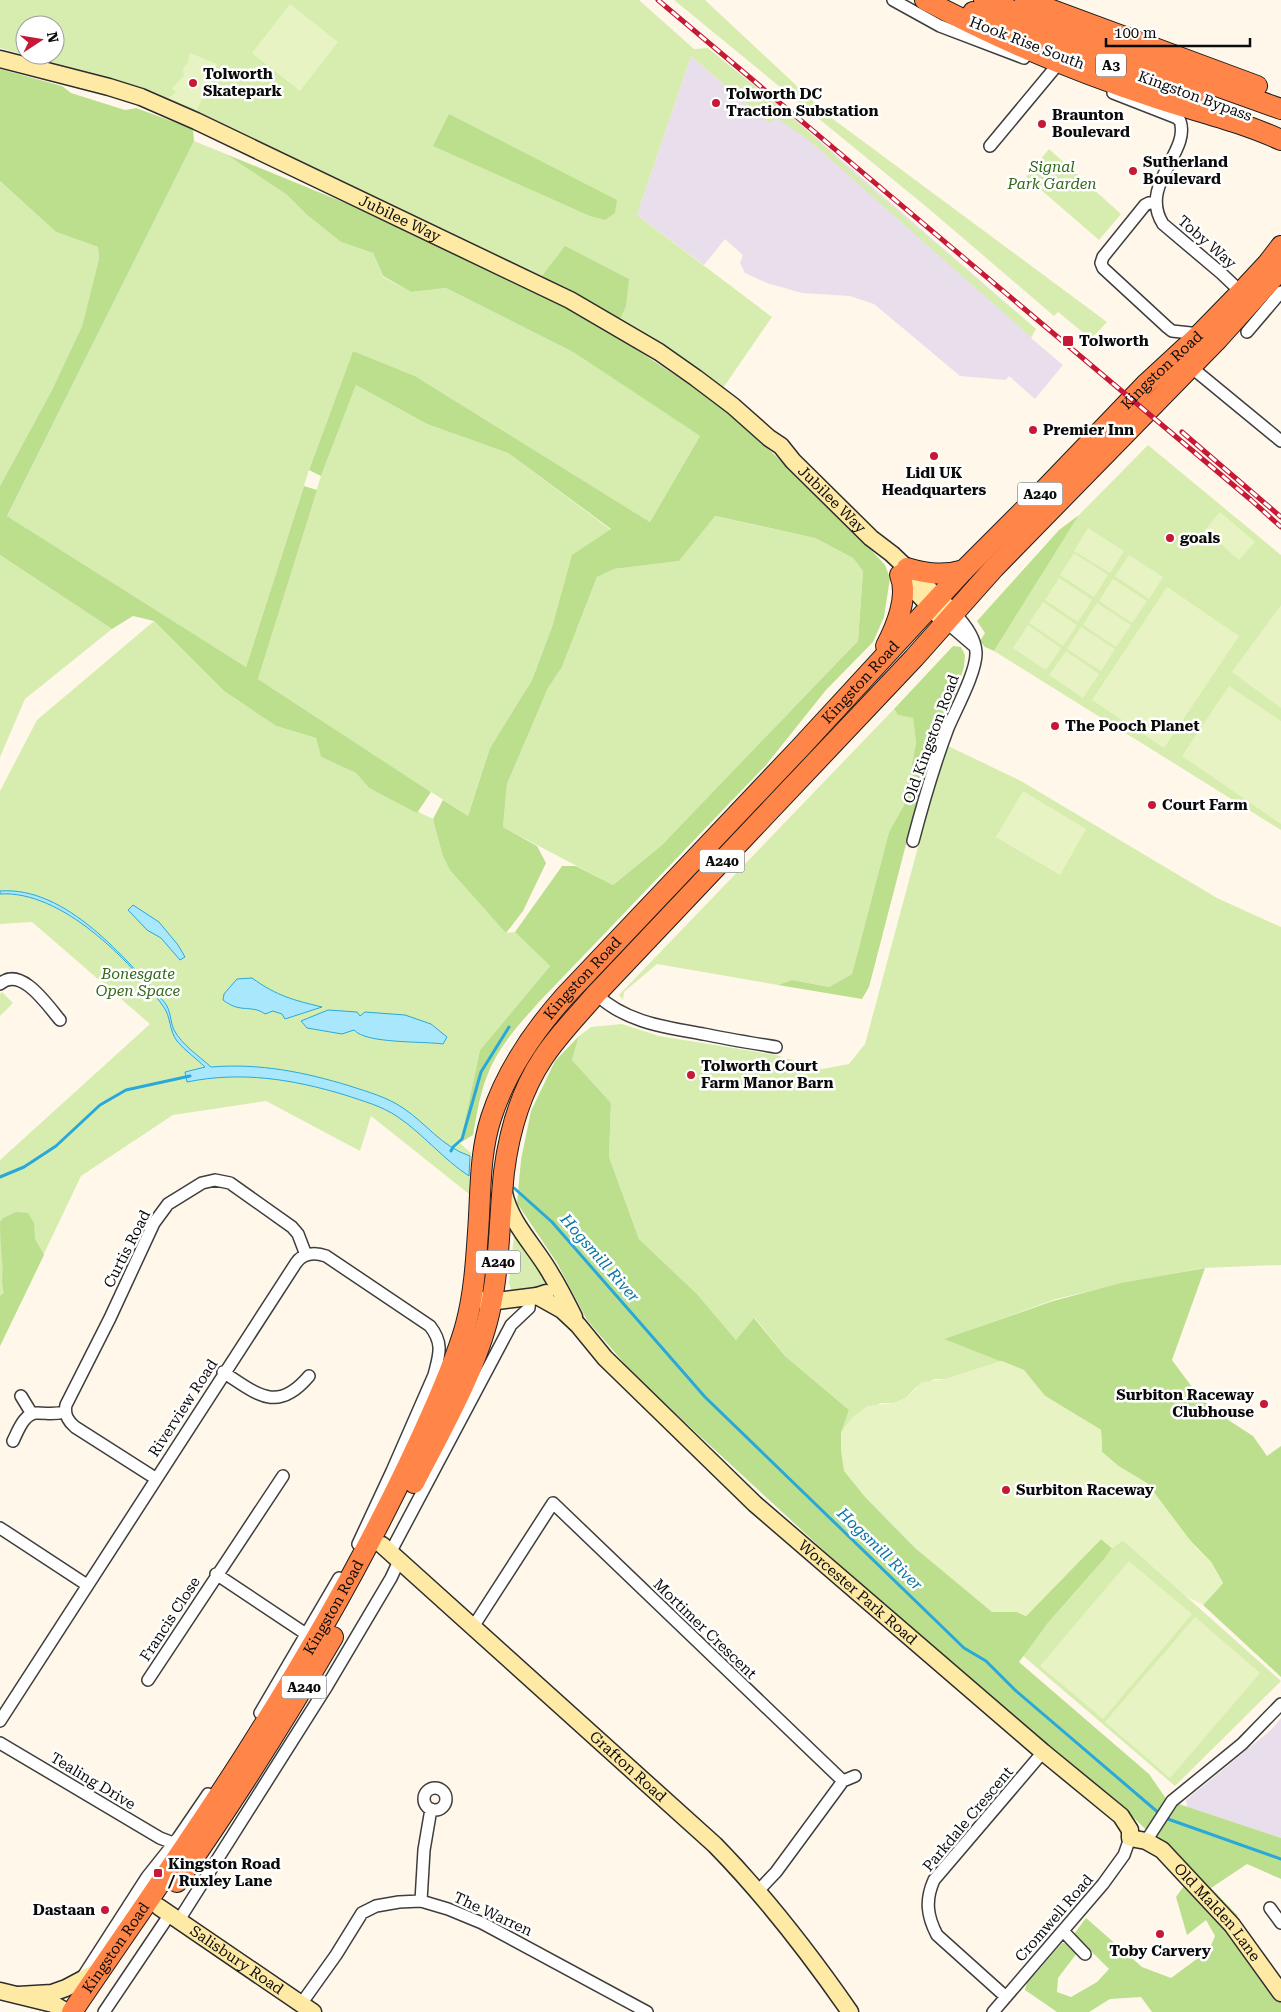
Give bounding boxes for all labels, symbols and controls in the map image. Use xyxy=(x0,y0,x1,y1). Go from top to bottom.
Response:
street label: Hook Rise South xyxy=(967,13,1087,73)
north arrow xyxy=(15,15,65,65)
scale bar xyxy=(1106,15,1250,47)
text: 100 m xyxy=(1114,24,1157,42)
text: N xyxy=(44,30,62,44)
road number: A3 xyxy=(1096,54,1126,76)
place label: Tolworth Skatepark xyxy=(203,65,283,100)
street label: Kingston Bypass xyxy=(1136,67,1254,125)
marker: Tolworth Skatepark xyxy=(187,77,199,89)
place label: Tolworth DC Traction Substation xyxy=(726,85,878,120)
marker: Tolworth DC Traction Substation xyxy=(710,97,722,109)
place label: Braunton Boulevard xyxy=(1052,106,1130,141)
marker: Braunton Boulevard xyxy=(1036,118,1048,130)
place label: Sutherland Boulevard xyxy=(1143,153,1228,188)
park label: Signal Park Garden xyxy=(1006,158,1097,193)
marker: Sutherland Boulevard xyxy=(1127,165,1139,177)
street label: Jubilee Way xyxy=(356,191,444,246)
street label: Toby Way xyxy=(1174,212,1240,272)
street label: Kingston Road xyxy=(1117,327,1207,413)
place label: Tolworth xyxy=(1079,332,1149,350)
marker: Tolworth xyxy=(1061,334,1075,348)
place label: Premier Inn xyxy=(1043,421,1134,439)
marker: Premier Inn xyxy=(1027,424,1039,436)
marker: Lidl UK Headquarters xyxy=(928,450,940,462)
street label: Jubilee Way xyxy=(794,462,870,537)
place label: Lidl UK Headquarters xyxy=(882,464,987,499)
road number: A240 xyxy=(1018,482,1062,506)
place label: goals xyxy=(1179,529,1220,547)
marker: goals xyxy=(1164,532,1176,544)
street label: Kingston Road xyxy=(818,637,903,727)
street label: Old Kingston Road xyxy=(899,672,963,806)
place label: The Pooch Planet xyxy=(1065,717,1199,735)
marker: The Pooch Planet xyxy=(1049,720,1061,732)
place label: Court Farm xyxy=(1162,796,1248,814)
marker: Court Farm xyxy=(1146,799,1158,811)
road number: A240 xyxy=(700,849,744,872)
street label: Kingston Road xyxy=(540,933,625,1023)
park label: Bonesgate Open Space xyxy=(96,965,181,1000)
place label: Tolworth Court Farm Manor Barn xyxy=(701,1057,834,1092)
marker: Tolworth Court Farm Manor Barn xyxy=(685,1069,697,1081)
street label: Curtis Road xyxy=(100,1207,154,1291)
water label: Hogsmill River xyxy=(556,1209,644,1306)
road number: A240 xyxy=(476,1250,520,1274)
street label: Riverview Road xyxy=(145,1355,222,1460)
place label: Surbiton Raceway Clubhouse xyxy=(1116,1386,1254,1421)
marker: Surbiton Raceway Clubhouse xyxy=(1258,1398,1270,1410)
place label: Surbiton Raceway xyxy=(1016,1481,1154,1499)
marker: Surbiton Raceway xyxy=(1000,1484,1012,1496)
water label: Hogsmill River xyxy=(833,1503,927,1594)
street label: Worcester Park Road xyxy=(795,1536,921,1649)
street label: Kingston Road xyxy=(300,1556,368,1658)
street label: Francis Close xyxy=(136,1574,204,1664)
street label: Mortimer Crescent xyxy=(650,1575,760,1683)
road number: A240 xyxy=(282,1675,326,1698)
street label: Grafton Road xyxy=(586,1727,670,1806)
street label: Tealing Drive xyxy=(47,1749,139,1813)
street label: Parkdale Crescent xyxy=(919,1763,1017,1875)
place label: Kingston Road / Ruxley Lane xyxy=(167,1855,280,1890)
street label: Old Malden Lane xyxy=(1170,1859,1264,1965)
marker: Kingston Road / Ruxley Lane xyxy=(152,1867,164,1879)
street label: Cromwell Road xyxy=(1011,1870,1097,1965)
street label: The Warren xyxy=(451,1888,535,1940)
street label: Kingston Road xyxy=(79,1898,154,1996)
place label: Dastaan xyxy=(33,1901,95,1919)
marker: Dastaan xyxy=(99,1904,111,1916)
street label: Salisbury Road xyxy=(186,1922,287,1998)
marker: Toby Carvery xyxy=(1154,1928,1166,1940)
place label: Toby Carvery xyxy=(1109,1942,1211,1960)

